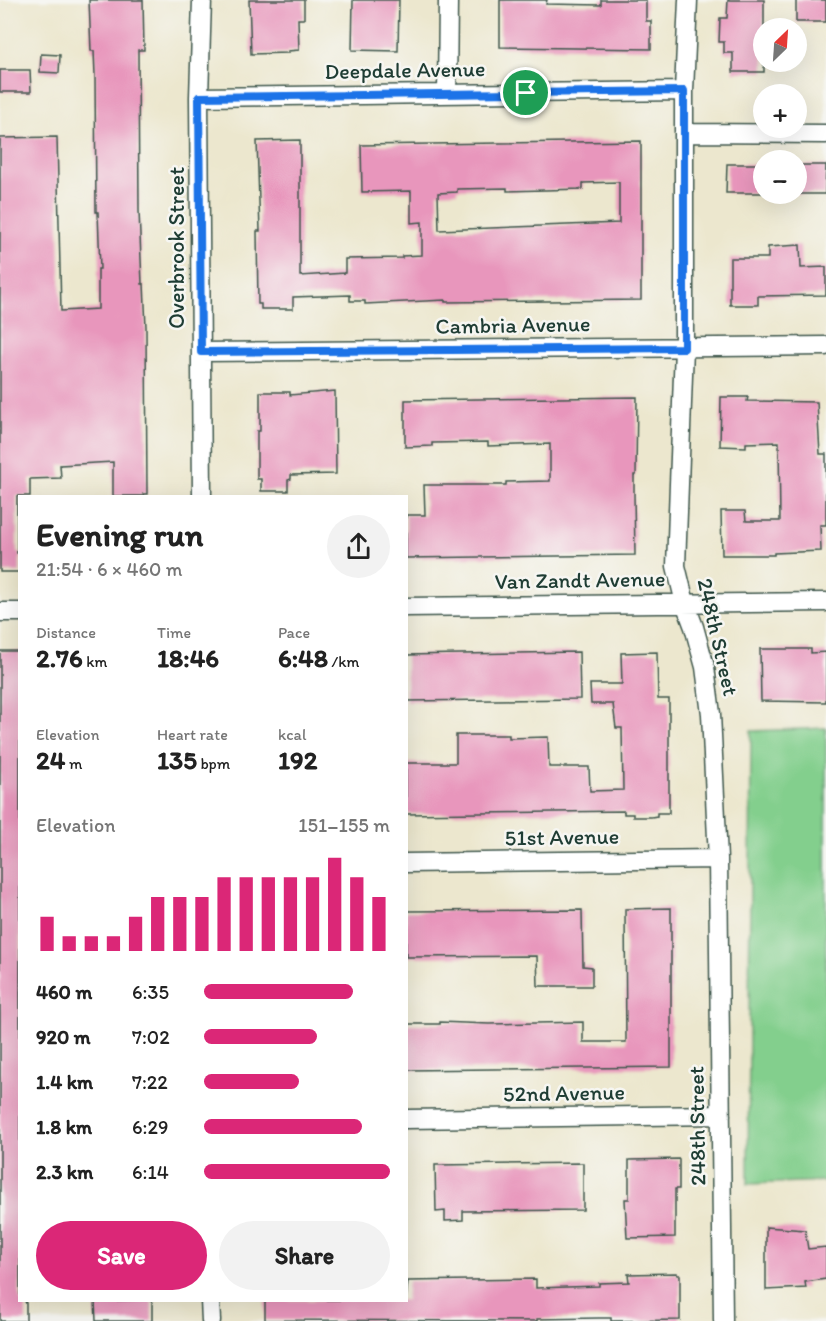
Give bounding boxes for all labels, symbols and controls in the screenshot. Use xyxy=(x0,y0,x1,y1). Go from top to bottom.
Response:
north arrow xyxy=(753,18,807,72)
map controls xyxy=(753,18,807,204)
street label: Deepdale Avenue xyxy=(324,55,486,85)
pin xyxy=(500,67,551,118)
icon: arrive xyxy=(509,76,542,109)
button: + xyxy=(753,84,807,138)
button: − xyxy=(753,150,807,204)
street label: Overbrook Street xyxy=(163,167,190,329)
street label: Cambria Avenue xyxy=(435,310,591,340)
text: Evening run xyxy=(36,515,203,554)
button: share xyxy=(327,515,390,578)
text: 21:54 · 6 × 460 m xyxy=(36,557,183,581)
street label: Van Zandt Avenue xyxy=(494,565,666,595)
street label: 248th Street xyxy=(691,576,745,698)
text: Distance xyxy=(36,623,96,642)
text: Time xyxy=(157,623,191,642)
text: Pace xyxy=(278,623,310,642)
text: 2.76 xyxy=(36,642,83,674)
text: 18:46 xyxy=(157,642,219,674)
text: 6:48 xyxy=(278,642,328,674)
text: km xyxy=(83,652,108,671)
text: /km xyxy=(328,652,360,671)
text: Elevation xyxy=(36,725,100,744)
text: Heart rate xyxy=(157,725,228,744)
text: kcal xyxy=(278,725,306,744)
text: 24 xyxy=(36,744,65,776)
text: 135 xyxy=(157,744,197,776)
text: 192 xyxy=(278,744,317,776)
text: m xyxy=(65,754,82,773)
text: bpm xyxy=(197,754,230,773)
text: Elevation xyxy=(36,813,115,837)
text: 151–155 m xyxy=(298,813,390,837)
street label: 51st Avenue xyxy=(504,823,620,851)
text: 460 m xyxy=(36,980,92,1004)
text: 6:35 xyxy=(132,980,169,1004)
text: 920 m xyxy=(36,1025,91,1049)
text: 7:02 xyxy=(132,1025,170,1049)
street label: 248th Street xyxy=(682,1066,712,1186)
text: 1.4 km xyxy=(36,1070,93,1094)
text: 7:22 xyxy=(132,1070,168,1094)
street label: 52nd Avenue xyxy=(503,1078,625,1108)
text: 1.8 km xyxy=(36,1115,92,1139)
text: 6:29 xyxy=(132,1115,168,1139)
text: 2.3 km xyxy=(36,1160,93,1184)
text: 6:14 xyxy=(132,1160,169,1184)
button: Save xyxy=(36,1221,207,1290)
button: Share xyxy=(219,1221,390,1290)

